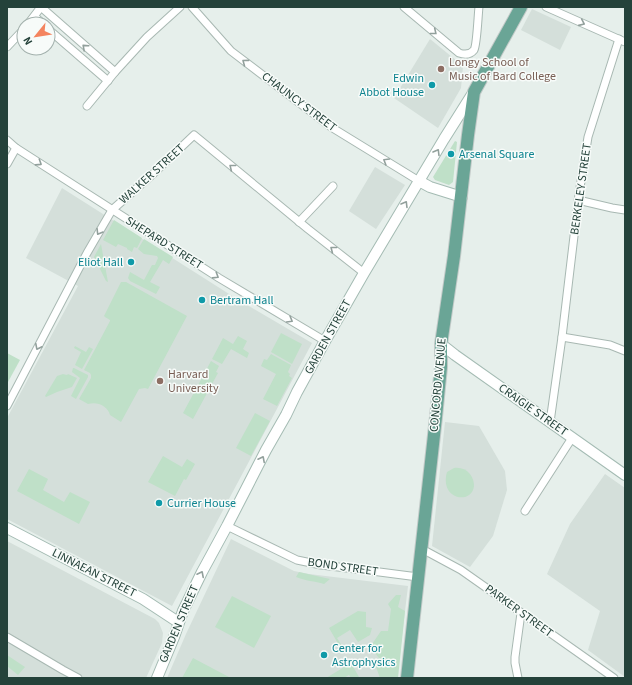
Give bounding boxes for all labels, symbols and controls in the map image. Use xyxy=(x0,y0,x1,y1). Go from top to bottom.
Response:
north arrow xyxy=(16,16,56,56)
one-way arrow xyxy=(577,18,585,26)
one-way arrow xyxy=(429,27,436,34)
text: N xyxy=(19,34,36,48)
one-way arrow xyxy=(83,44,90,51)
place label: Longy School of Music of Bard College xyxy=(449,54,556,85)
one-way arrow xyxy=(243,60,250,67)
marker: Longy School of Music of Bard College xyxy=(436,64,446,74)
street label: CHAUNCY STREET xyxy=(258,68,340,136)
place label: Edwin Abbot House xyxy=(360,70,424,101)
marker: Edwin Abbot House xyxy=(427,80,437,90)
street label: WALKER STREET xyxy=(116,140,189,208)
street label: BERKELEY STREET xyxy=(566,142,596,236)
place label: Arsenal Square xyxy=(459,146,534,163)
one-way arrow xyxy=(432,149,440,156)
marker: Arsenal Square xyxy=(446,149,456,159)
one-way arrow xyxy=(34,158,41,165)
one-way arrow xyxy=(383,158,390,166)
one-way arrow xyxy=(230,164,237,171)
one-way arrow xyxy=(401,201,408,208)
street label: SHEPARD STREET xyxy=(122,212,206,274)
one-way arrow xyxy=(96,228,104,235)
one-way arrow xyxy=(331,247,338,254)
place label: Eliot Hall xyxy=(78,254,123,271)
marker: Eliot Hall xyxy=(126,257,136,267)
one-way arrow xyxy=(212,271,219,279)
place label: Bertram Hall xyxy=(210,292,274,309)
marker: Bertram Hall xyxy=(197,295,207,305)
street label: GARDEN STREET xyxy=(300,296,356,377)
one-way arrow xyxy=(286,315,293,322)
street label: CONCORD AVENUE xyxy=(425,337,451,433)
one-way arrow xyxy=(35,342,43,350)
place label: Harvard University xyxy=(168,366,219,397)
marker: Harvard University xyxy=(155,376,165,386)
street label: CRAIGIE STREET xyxy=(495,380,572,441)
one-way arrow xyxy=(257,456,264,463)
place label: Currier House xyxy=(167,495,236,512)
marker: Currier House xyxy=(154,498,164,508)
street label: LINNAEAN STREET xyxy=(49,544,140,602)
street label: BOND STREET xyxy=(307,554,380,580)
one-way arrow xyxy=(196,571,204,578)
street label: PARKER STREET xyxy=(481,580,557,642)
street label: GARDEN STREET xyxy=(155,582,203,666)
place label: Center for Astrophysics xyxy=(332,640,395,671)
marker: Center for Astrophysics xyxy=(319,650,329,660)

